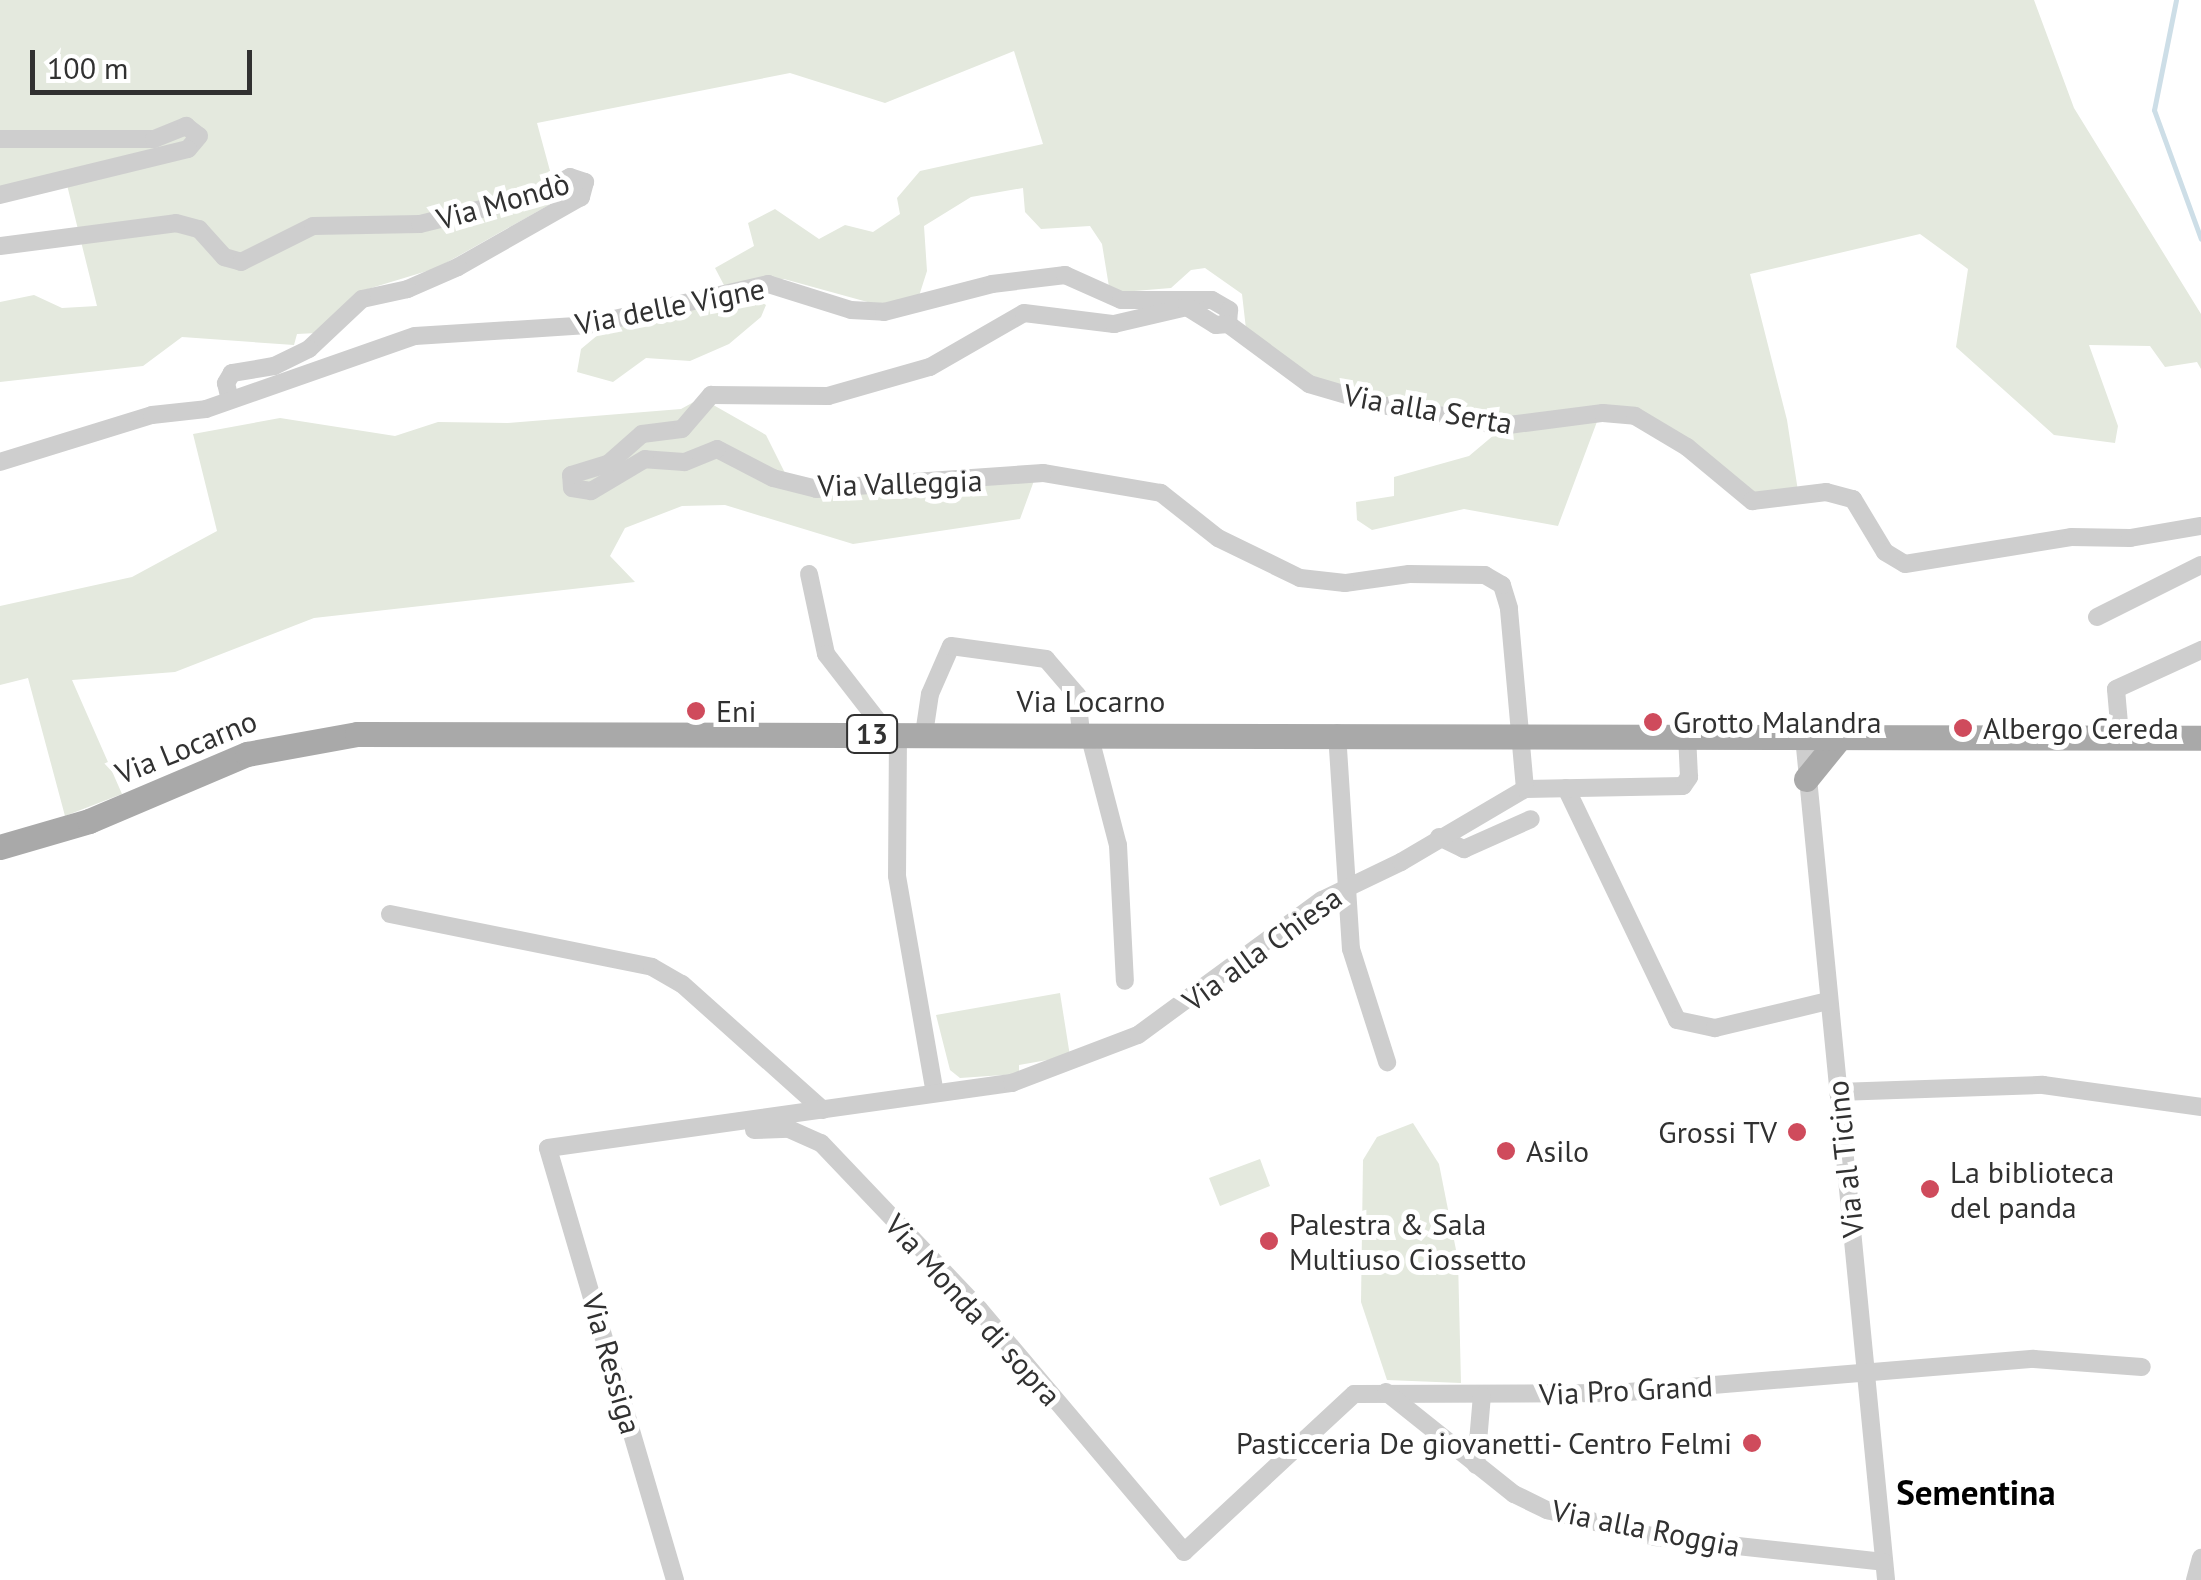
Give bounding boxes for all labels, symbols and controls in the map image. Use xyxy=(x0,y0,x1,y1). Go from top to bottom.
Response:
scale bar xyxy=(35,30,258,92)
text: 100 m xyxy=(47,48,128,87)
street label: Via Mondò xyxy=(432,165,574,237)
street label: Via delle Vigne xyxy=(572,270,768,342)
street label: Via alla Serta xyxy=(1341,376,1515,442)
street label: Via Valleggia xyxy=(816,462,984,504)
street label: Via Locarno xyxy=(1017,683,1165,719)
place label: Eni xyxy=(716,693,757,729)
marker: Eni xyxy=(685,700,707,722)
street label: Via Locarno xyxy=(110,702,262,792)
place label: Grotto Malandra xyxy=(1673,704,1882,740)
place label: Albergo Cereda xyxy=(1983,710,2179,746)
road number: 13 xyxy=(844,711,900,757)
marker: Grotto Malandra xyxy=(1642,711,1664,733)
marker: Albergo Cereda xyxy=(1952,717,1974,739)
street label: Via alla Chiesa xyxy=(1176,879,1348,1019)
street label: Via al Ticino xyxy=(1819,1078,1871,1240)
place label: Grossi TV xyxy=(1657,1114,1777,1150)
marker: Grossi TV xyxy=(1786,1121,1808,1143)
place label: Asilo xyxy=(1526,1133,1589,1169)
marker: Asilo xyxy=(1495,1140,1517,1162)
place label: La biblioteca del panda xyxy=(1950,1154,2114,1224)
marker: La biblioteca del panda xyxy=(1919,1178,1941,1200)
place label: Palestra & Sala Multiuso Ciossetto xyxy=(1289,1206,1527,1276)
street label: Via Monda di sopra xyxy=(878,1207,1068,1413)
marker: Palestra & Sala Multiuso Ciossetto xyxy=(1258,1230,1280,1252)
street label: Via Ressiga xyxy=(575,1290,649,1438)
street label: Via Pro Grand xyxy=(1538,1367,1714,1413)
place label: Pasticceria De giovanetti- Centro Felmi xyxy=(1233,1425,1732,1461)
marker: Pasticceria De giovanetti- Centro Felmi xyxy=(1741,1432,1763,1454)
district label: Sementina xyxy=(1896,1471,2056,1513)
street label: Via alla Roggia xyxy=(1549,1492,1743,1564)

